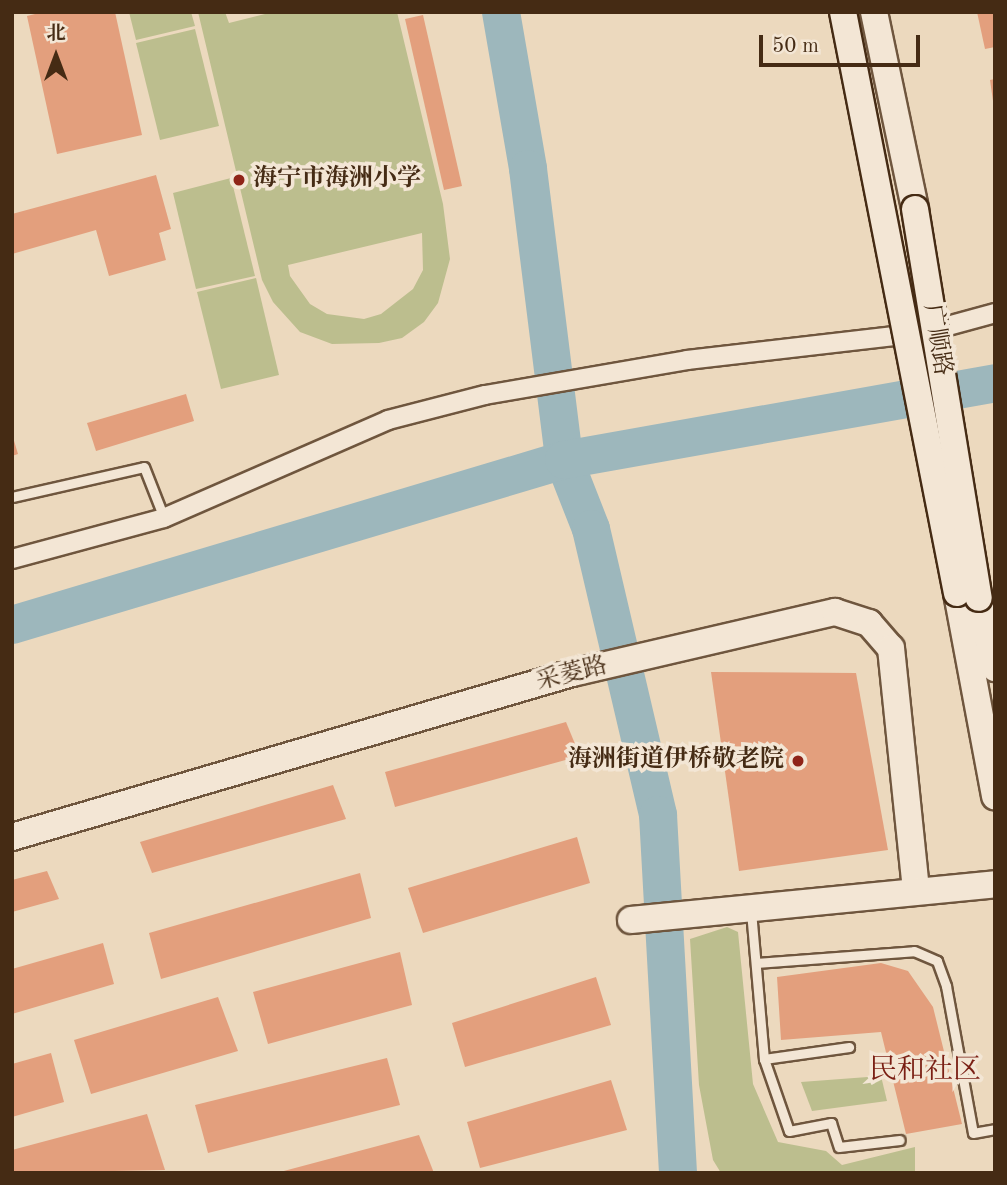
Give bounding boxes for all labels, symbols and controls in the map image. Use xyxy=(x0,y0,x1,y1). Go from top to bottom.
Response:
north arrow xyxy=(21,21,91,91)
scale bar xyxy=(762,21,923,65)
text: 北 xyxy=(46,25,66,44)
text: 50 m xyxy=(772,36,819,57)
place label: 海宁市海洲小学 xyxy=(253,166,421,194)
marker: 海宁市海洲小学 xyxy=(231,172,247,188)
street label: 广顺路 xyxy=(916,302,956,378)
street label: 采菱路 xyxy=(534,652,610,698)
place label: 海洲街道伊桥敬老院 xyxy=(568,747,784,775)
marker: 海洲街道伊桥敬老院 xyxy=(790,753,806,769)
district label: 民和社区 xyxy=(869,1054,981,1088)

